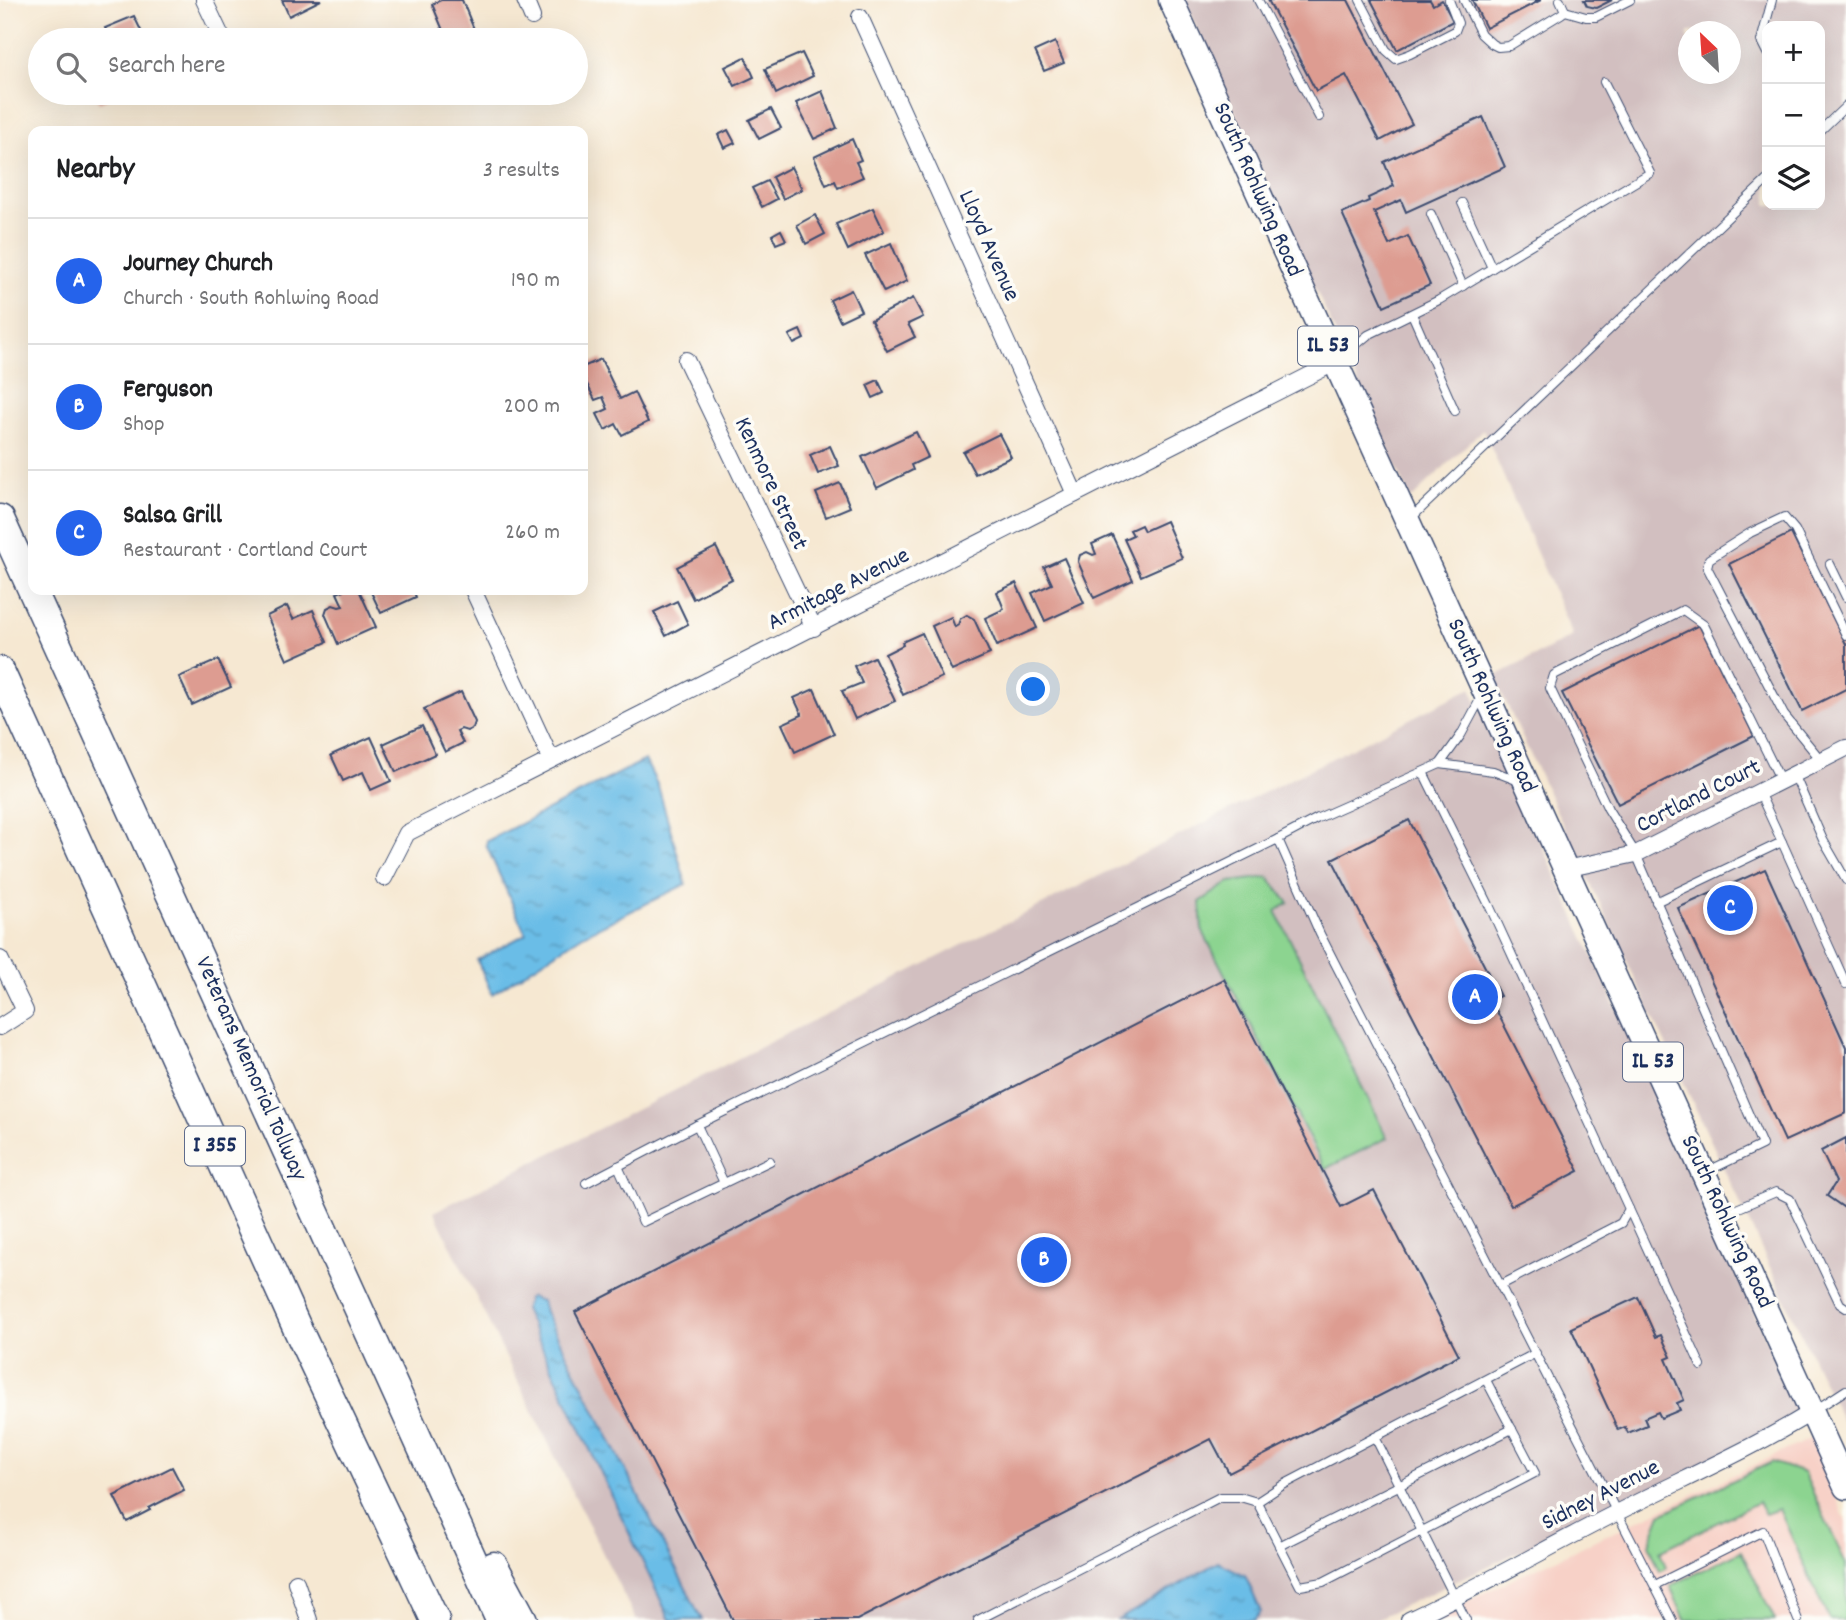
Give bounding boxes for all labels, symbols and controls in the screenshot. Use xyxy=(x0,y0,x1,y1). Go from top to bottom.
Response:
north arrow xyxy=(1678,21,1741,84)
map controls xyxy=(1762,21,1825,210)
button: + xyxy=(1762,21,1825,84)
search box xyxy=(28,28,588,105)
icon: search xyxy=(52,48,90,86)
text: Search here xyxy=(108,48,226,85)
button: − xyxy=(1762,84,1825,147)
street label: South Rohlwing Road xyxy=(1203,97,1311,283)
button: layers xyxy=(1762,147,1825,210)
text: Nearby xyxy=(56,150,134,193)
text: 3 results xyxy=(483,155,560,188)
street label: Lloyd Avenue xyxy=(948,185,1028,307)
text: Journey Church xyxy=(123,246,273,283)
text: A xyxy=(73,265,85,298)
text: 190 m xyxy=(511,265,560,298)
text: Church · South Rohlwing Road xyxy=(123,283,379,316)
road number: IL 53 xyxy=(1298,326,1358,366)
text: Ferguson xyxy=(123,372,213,409)
text: B xyxy=(74,391,84,424)
text: 200 m xyxy=(504,391,560,424)
text: Shop xyxy=(123,409,165,442)
street label: Kenmore Street xyxy=(724,412,816,556)
text: Salsa Grill xyxy=(123,498,222,535)
text: C xyxy=(73,517,85,550)
text: 260 m xyxy=(505,517,560,550)
text: Restaurant · Cortland Court xyxy=(123,535,368,568)
street label: Armitage Avenue xyxy=(762,540,916,640)
street label: South Rohlwing Road xyxy=(1437,613,1545,799)
your location xyxy=(1016,672,1050,706)
street label: Cortland Court xyxy=(1631,751,1767,843)
pin: C xyxy=(1707,882,1753,934)
street label: Veterans Memorial Tollway xyxy=(185,952,315,1188)
pin: A xyxy=(1452,971,1498,1023)
road number: IL 53 xyxy=(1623,1042,1683,1082)
road number: I 355 xyxy=(185,1126,245,1166)
street label: South Rohlwing Road xyxy=(1671,1130,1781,1314)
pin: B xyxy=(1021,1234,1067,1286)
street label: Sidney Avenue xyxy=(1536,1452,1666,1540)

